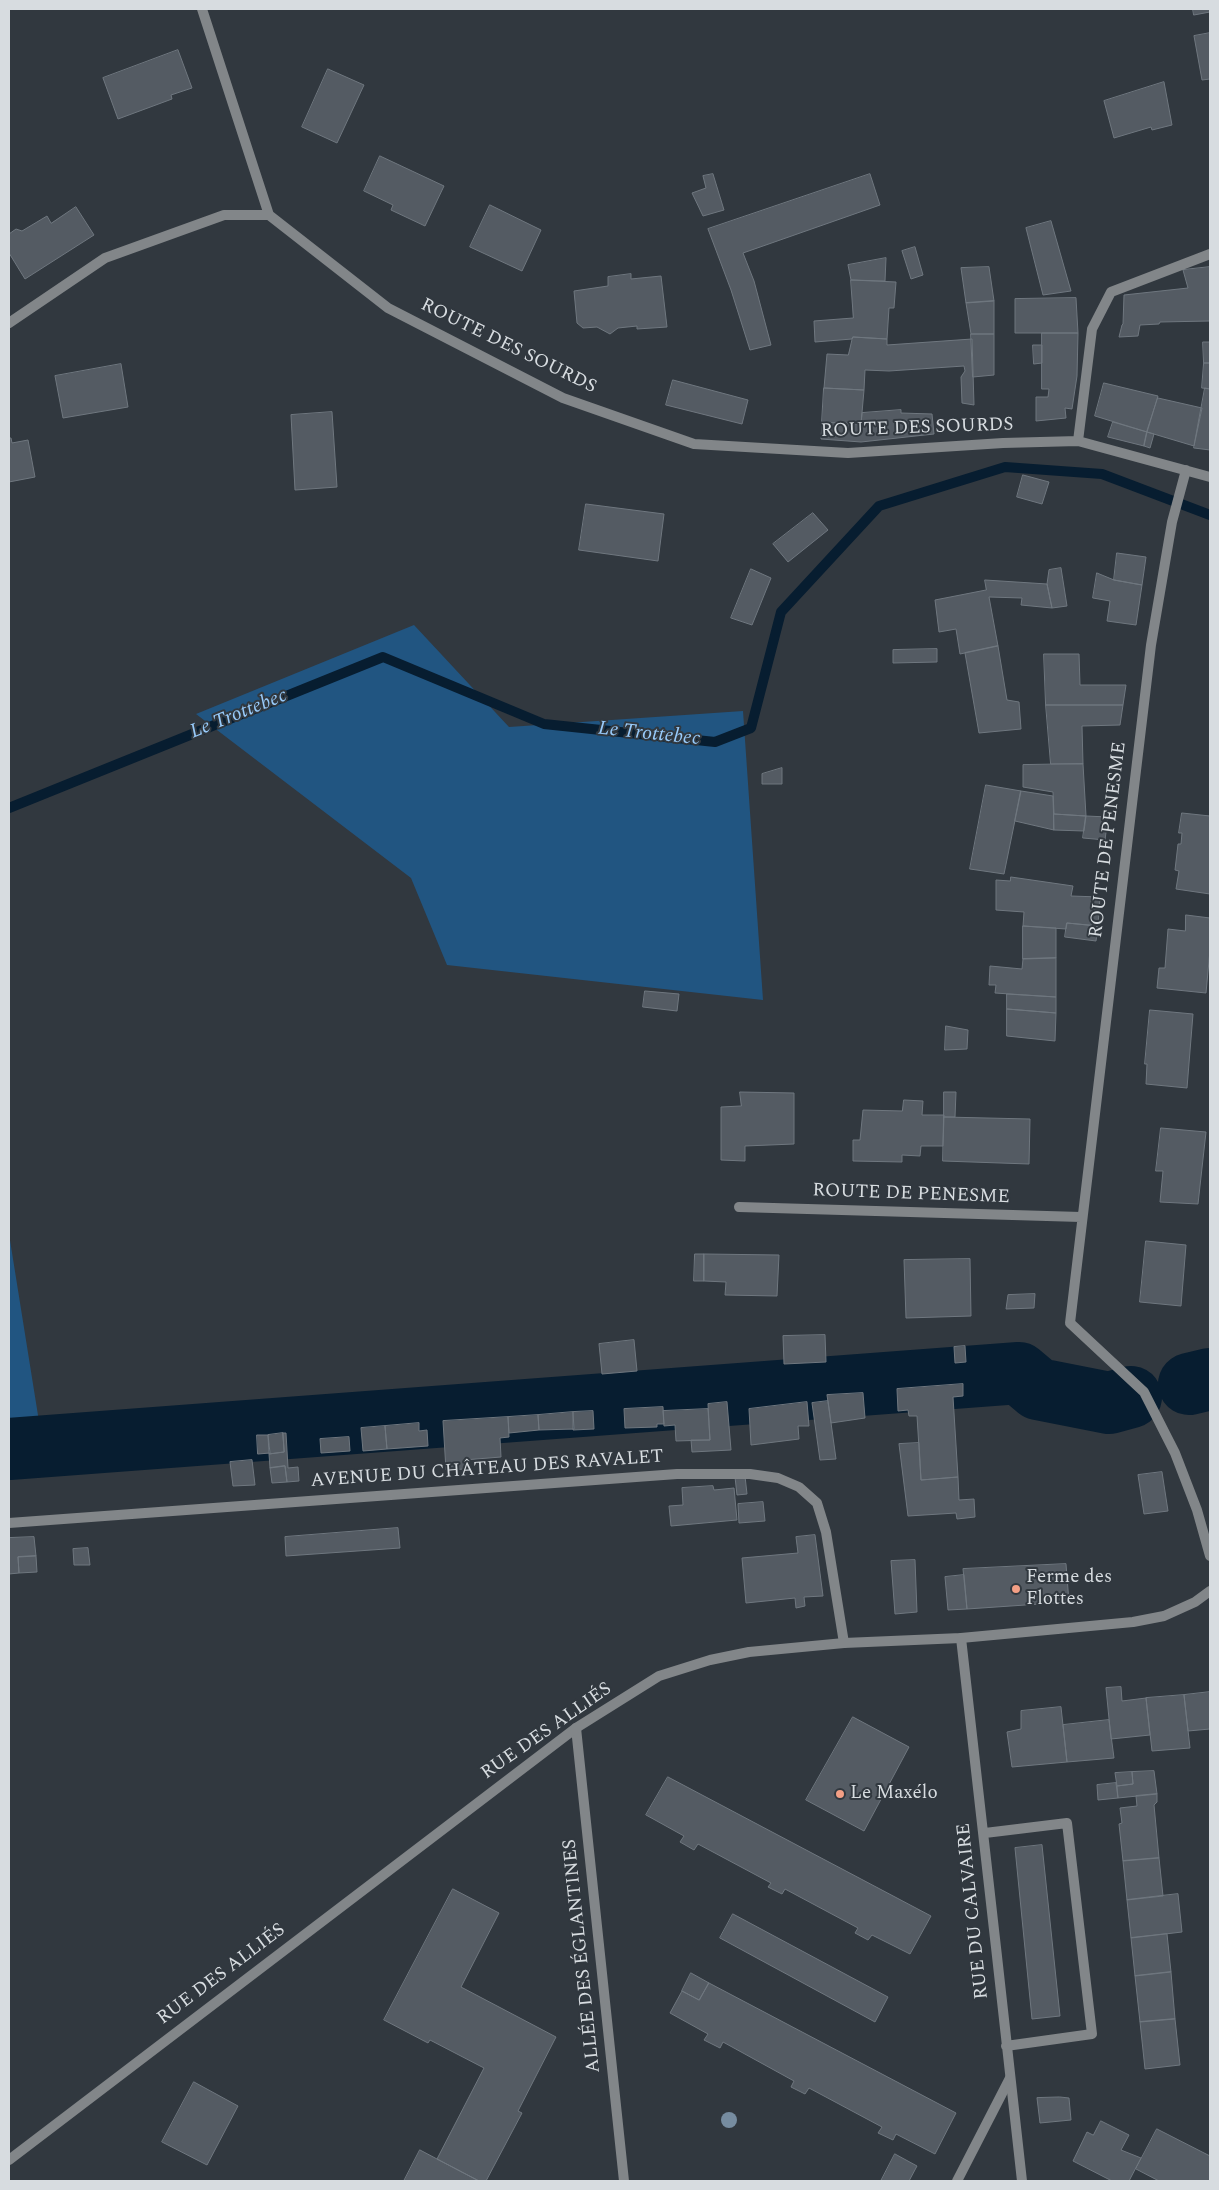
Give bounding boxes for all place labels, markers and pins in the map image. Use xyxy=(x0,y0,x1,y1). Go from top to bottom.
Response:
place label: Ferme des Flottes xyxy=(1026,1567,1112,1611)
marker: Ferme des Flottes xyxy=(1010,1583,1022,1595)
place label: Le Maxélo xyxy=(850,1783,938,1805)
marker: Le Maxélo xyxy=(834,1788,846,1800)

